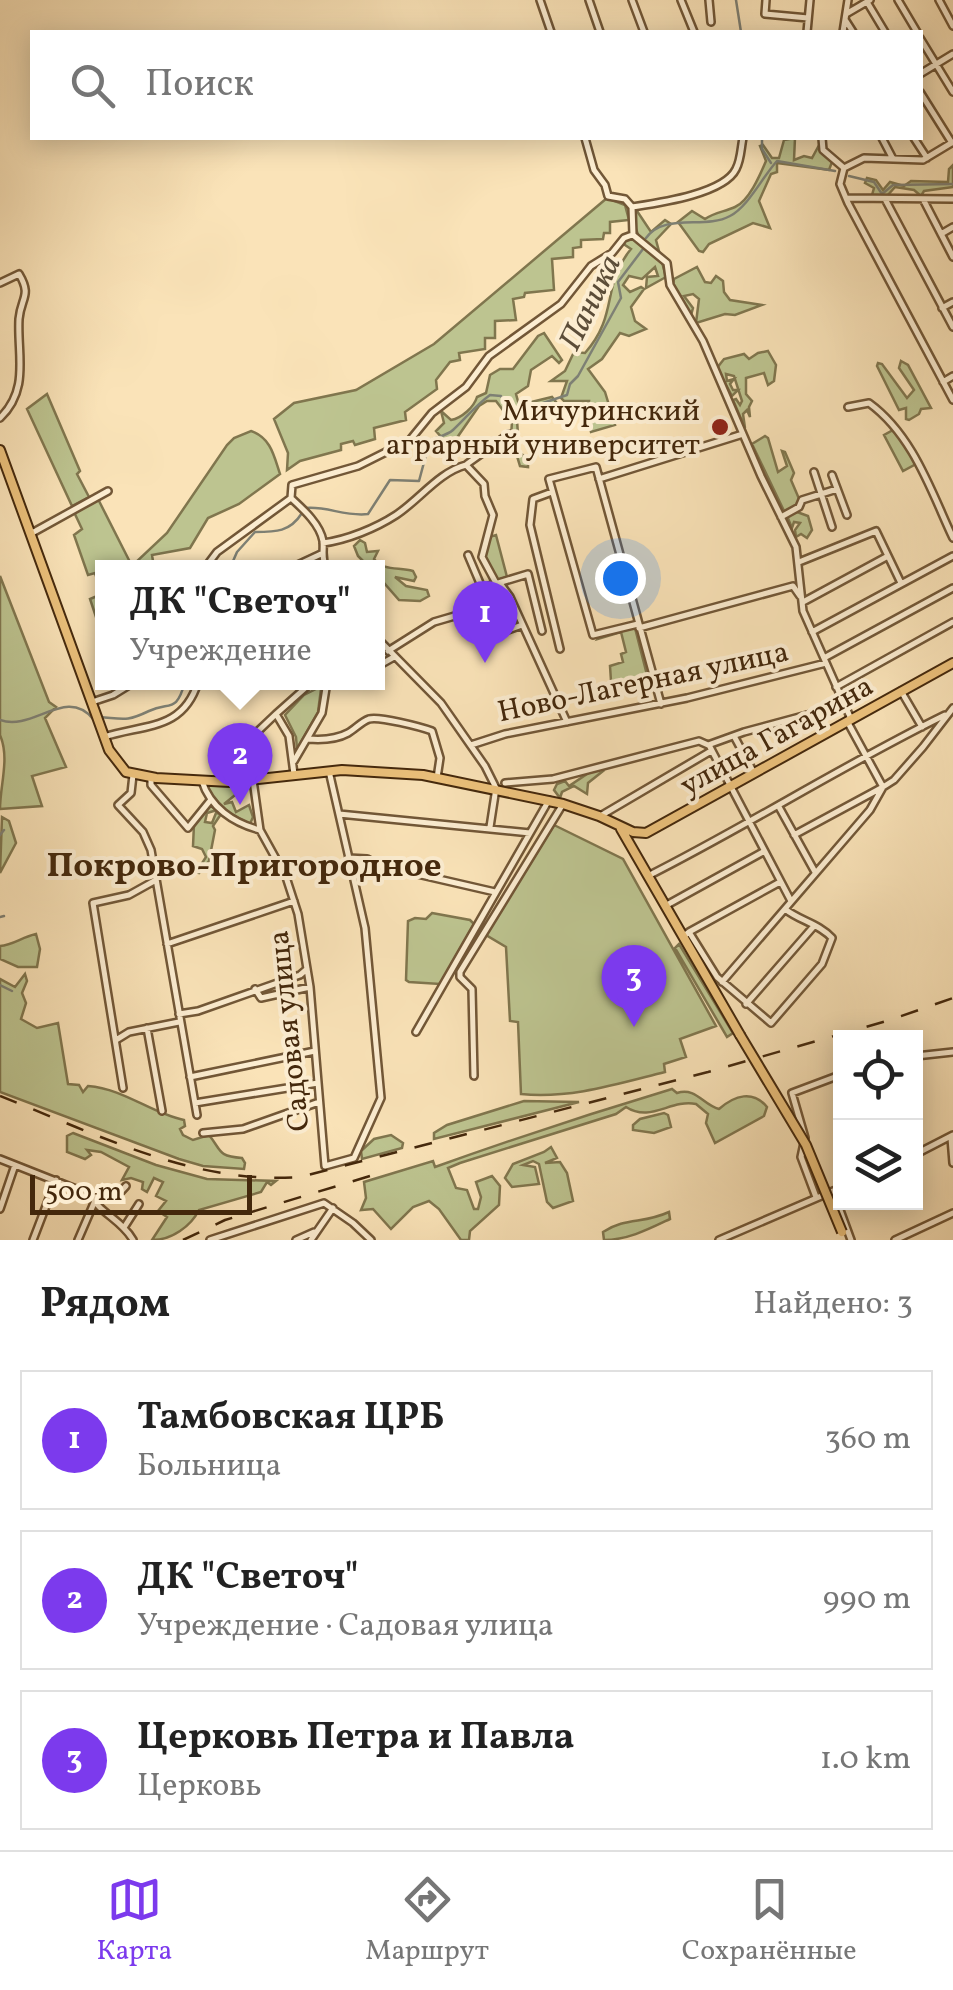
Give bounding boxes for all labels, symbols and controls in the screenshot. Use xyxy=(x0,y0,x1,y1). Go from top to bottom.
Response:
search box xyxy=(30,30,923,140)
icon: search xyxy=(65,58,120,113)
text: Поиск xyxy=(145,59,254,112)
water label: Паника xyxy=(550,248,634,358)
place label: Мичуринский аграрный университет xyxy=(386,391,700,467)
marker: Мичуринский аграрный университет xyxy=(709,416,731,438)
your location xyxy=(595,553,646,604)
popup xyxy=(95,560,385,690)
text: ДК "Светоч" xyxy=(129,577,351,630)
pin: 1 xyxy=(452,580,518,663)
text: Учреждение xyxy=(129,630,312,674)
street label: Ново-Лагерная улица xyxy=(494,632,793,734)
street label: улица Гагарина xyxy=(673,666,881,807)
pin: 2 xyxy=(208,722,272,805)
district label: Покрово-Пригородное xyxy=(46,843,442,891)
street label: Садовая улица xyxy=(259,928,321,1133)
pin: 3 xyxy=(602,944,666,1027)
map controls xyxy=(833,1030,923,1210)
button: locate xyxy=(833,1030,923,1120)
button: layers xyxy=(833,1120,923,1210)
scale bar xyxy=(30,1170,252,1214)
text: 500 m xyxy=(45,1173,123,1212)
text: Рядом xyxy=(40,1276,170,1335)
text: Найдено: 3 xyxy=(753,1283,913,1327)
text: Тамбовская ЦРБ xyxy=(137,1392,445,1445)
text: 1 xyxy=(68,1418,81,1462)
text: 360 m xyxy=(824,1418,911,1462)
text: Больница xyxy=(137,1445,281,1489)
text: ДК "Светоч" xyxy=(137,1552,359,1605)
text: 2 xyxy=(66,1578,83,1622)
text: 990 m xyxy=(823,1578,911,1622)
text: Учреждение · Садовая улица xyxy=(137,1605,554,1649)
text: Церковь Петра и Павла xyxy=(137,1712,575,1765)
text: 3 xyxy=(66,1738,83,1782)
text: 1.0 km xyxy=(820,1738,911,1782)
text: Церковь xyxy=(137,1765,262,1809)
tab: Карта xyxy=(96,1872,172,1971)
tab: Маршрут xyxy=(365,1872,489,1971)
tab: Сохранённые xyxy=(682,1872,857,1971)

